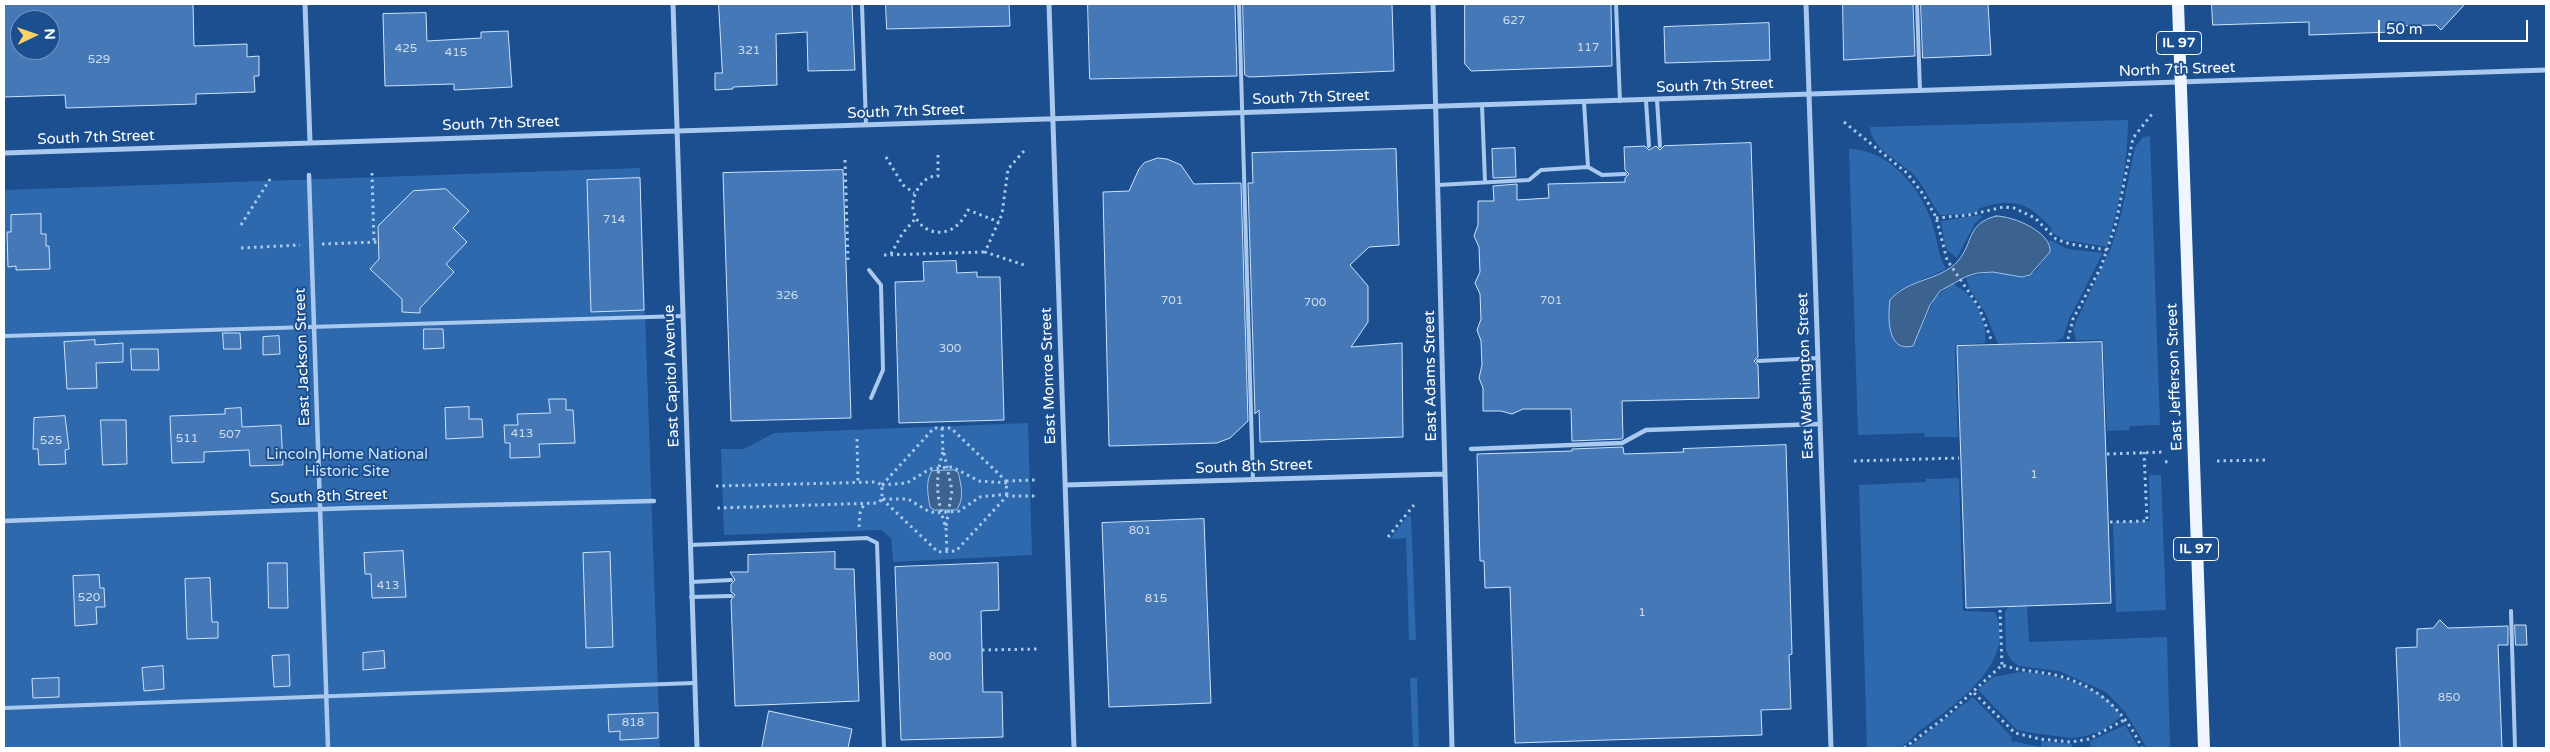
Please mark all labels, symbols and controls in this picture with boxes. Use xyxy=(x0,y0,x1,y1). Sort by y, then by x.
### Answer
north arrow xyxy=(10,10,60,60)
scale bar xyxy=(2380,10,2530,42)
house number: 627 xyxy=(1503,14,1525,28)
text: 50 m xyxy=(2386,20,2423,38)
text: N xyxy=(41,28,58,40)
road number: IL 97 xyxy=(2156,32,2202,54)
house number: 117 xyxy=(1577,41,1599,55)
house number: 425 xyxy=(395,42,417,56)
house number: 321 xyxy=(738,44,760,58)
house number: 415 xyxy=(445,46,467,60)
house number: 529 xyxy=(88,53,110,67)
street label: North 7th Street xyxy=(2118,59,2236,81)
street label: South 7th Street xyxy=(1656,75,1774,97)
street label: South 7th Street xyxy=(1252,87,1370,109)
street label: South 7th Street xyxy=(847,101,965,123)
street label: South 7th Street xyxy=(442,113,560,135)
street label: South 7th Street xyxy=(37,127,155,149)
house number: 714 xyxy=(603,213,625,227)
street label: East Jackson Street xyxy=(292,288,314,426)
house number: 326 xyxy=(776,289,798,303)
street label: East Washington Street xyxy=(1794,292,1818,460)
house number: 701 xyxy=(1161,294,1183,308)
house number: 701 xyxy=(1540,294,1562,308)
house number: 700 xyxy=(1304,296,1326,310)
street label: East Jefferson Street xyxy=(2163,303,2187,451)
street label: East Capitol Avenue xyxy=(661,304,683,448)
street label: East Monroe Street xyxy=(1038,307,1060,445)
street label: East Adams Street xyxy=(1421,310,1441,442)
house number: 300 xyxy=(939,342,961,356)
house number: 413 xyxy=(511,427,533,441)
house number: 507 xyxy=(219,428,241,442)
house number: 511 xyxy=(176,432,198,446)
house number: 525 xyxy=(40,434,62,448)
park label: Lincoln Home National Historic Site xyxy=(266,446,428,481)
street label: South 8th Street xyxy=(1195,456,1313,478)
house number: 1 xyxy=(2030,468,2038,482)
street label: South 8th Street xyxy=(270,486,388,508)
house number: 801 xyxy=(1129,524,1151,538)
road number: IL 97 xyxy=(2174,538,2218,560)
house number: 413 xyxy=(377,579,399,593)
house number: 520 xyxy=(78,591,100,605)
house number: 815 xyxy=(1145,592,1167,606)
house number: 1 xyxy=(1638,606,1646,620)
house number: 800 xyxy=(929,650,951,664)
house number: 850 xyxy=(2438,691,2460,705)
house number: 818 xyxy=(622,716,644,730)

